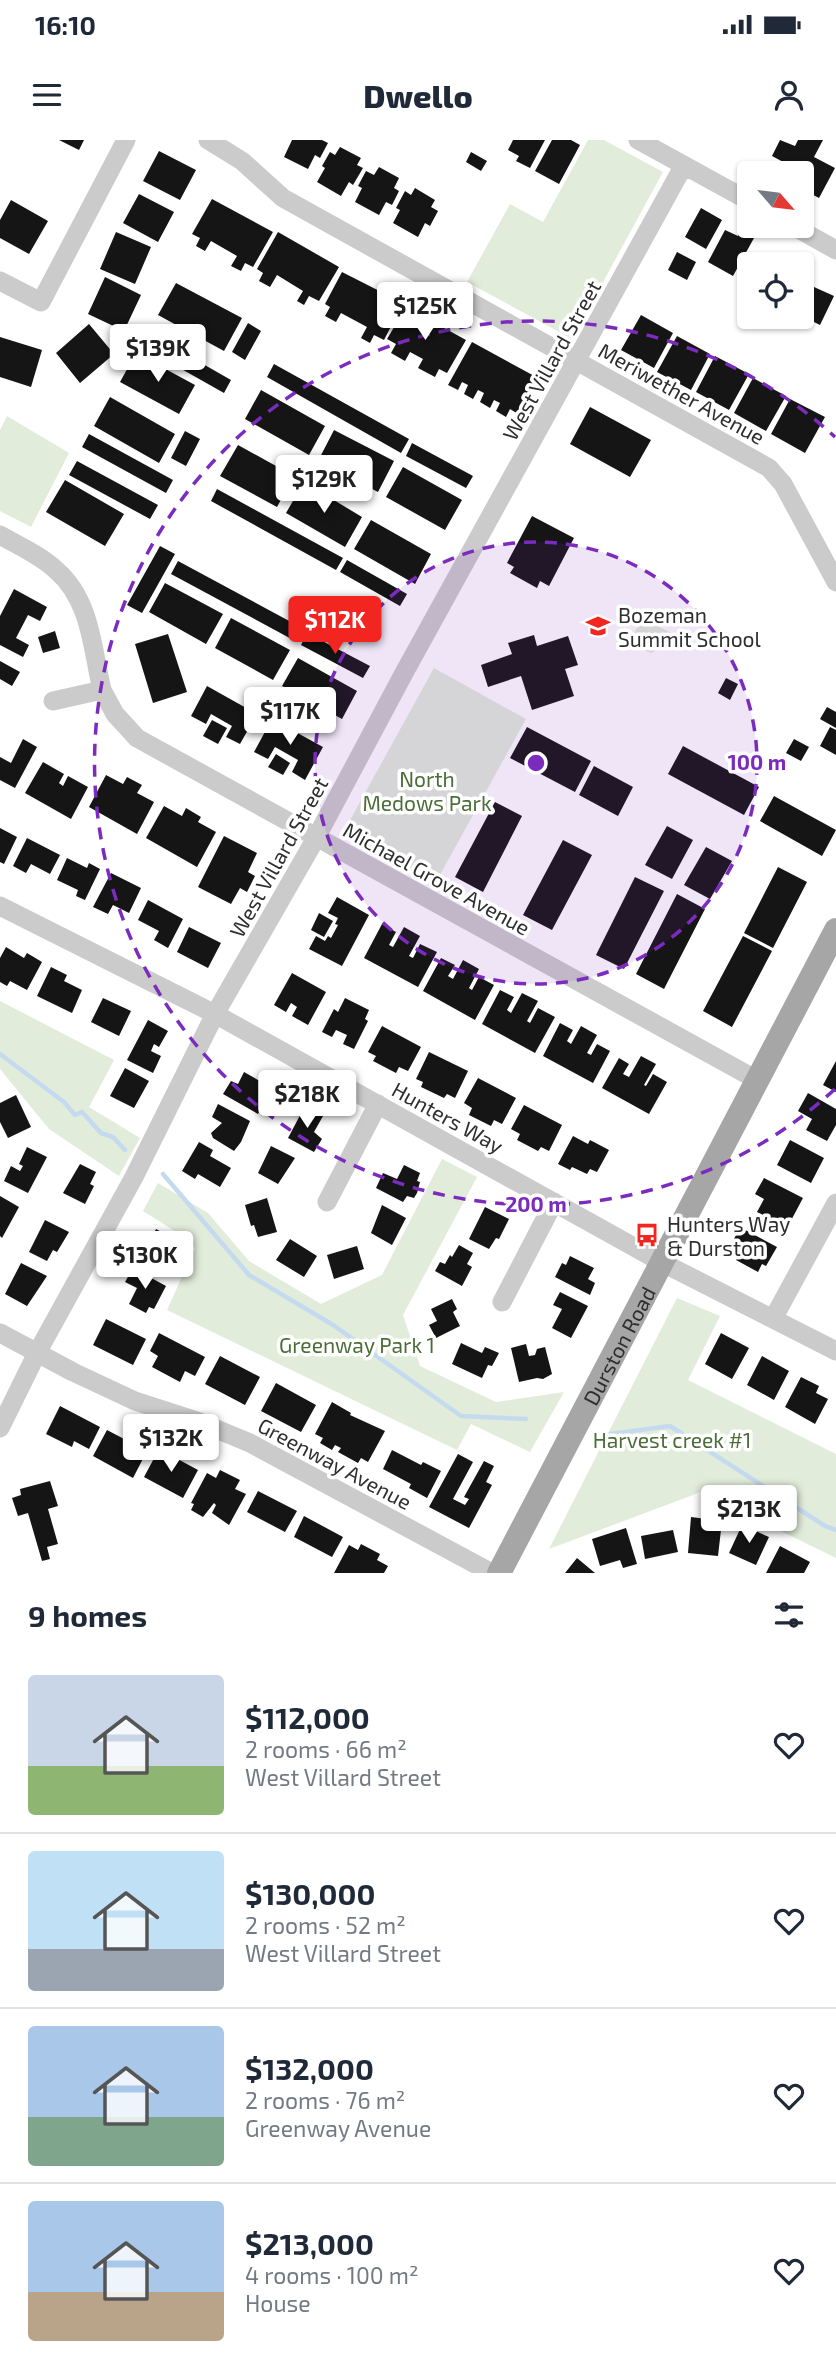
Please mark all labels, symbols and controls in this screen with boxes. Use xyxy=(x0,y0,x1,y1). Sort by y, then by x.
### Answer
text: 16:10 xyxy=(35,9,96,40)
icon: menu xyxy=(28,76,66,114)
text: Dwello xyxy=(363,76,473,114)
icon: person xyxy=(770,76,808,114)
north arrow xyxy=(737,161,814,238)
map controls xyxy=(737,161,814,329)
button: locate xyxy=(737,252,814,329)
street label: West Villard Street xyxy=(497,276,605,444)
pin: $125K xyxy=(376,282,474,342)
text: $125K xyxy=(393,291,457,319)
pin: $139K xyxy=(109,324,207,384)
text: $139K xyxy=(126,333,190,361)
street label: Meriwether Avenue xyxy=(595,337,769,449)
pin: $129K xyxy=(275,456,373,515)
text: $129K xyxy=(292,464,356,492)
pin: $112K xyxy=(286,596,384,656)
place label: Bozeman Summit School xyxy=(618,602,762,651)
text: $112K xyxy=(304,605,366,633)
school or university icon: Bozeman Summit School xyxy=(584,612,612,640)
pin: $117K xyxy=(241,688,339,747)
text: $117K xyxy=(260,696,320,724)
text: 100 m xyxy=(728,749,786,774)
centre of rings xyxy=(524,751,548,775)
park label: North Medows Park xyxy=(362,766,492,815)
street label: West Villard Street xyxy=(224,773,332,941)
street label: Michael Grove Avenue xyxy=(339,816,535,940)
pin: $218K xyxy=(258,1070,356,1130)
street label: Hunters Way xyxy=(388,1076,508,1158)
text: $218K xyxy=(274,1079,340,1107)
text: 200 m xyxy=(505,1191,567,1216)
place label: Hunters Way & Durston xyxy=(667,1211,790,1260)
bus stop icon: Hunters Way & Durston xyxy=(633,1221,661,1249)
pin: $130K xyxy=(96,1232,194,1291)
text: $130K xyxy=(112,1240,178,1268)
street label: Durston Road xyxy=(577,1282,660,1409)
park label: Greenway Park 1 xyxy=(279,1332,435,1357)
street label: Greenway Avenue xyxy=(254,1412,416,1514)
pin: $132K xyxy=(122,1414,220,1474)
text: $132K xyxy=(139,1423,203,1451)
park label: Harvest creek #1 xyxy=(593,1427,751,1452)
pin: $213K xyxy=(700,1486,798,1545)
text: $213K xyxy=(717,1494,781,1522)
icon: filters xyxy=(770,1596,808,1634)
text: 9 homes xyxy=(28,1597,147,1633)
text: $112,000 xyxy=(245,1699,370,1735)
icon: home xyxy=(84,1703,168,1787)
icon: heart xyxy=(770,1726,808,1764)
text: 2 rooms · 66 m² xyxy=(245,1735,407,1763)
text: West Villard Street xyxy=(245,1763,441,1791)
text: $130,000 xyxy=(245,1875,375,1911)
icon: home xyxy=(84,1879,168,1963)
icon: heart xyxy=(770,1902,808,1940)
text: 2 rooms · 52 m² xyxy=(245,1911,406,1939)
text: West Villard Street xyxy=(245,1939,441,1967)
text: $132,000 xyxy=(245,2050,374,2086)
icon: home xyxy=(84,2054,168,2138)
icon: heart xyxy=(770,2077,808,2115)
text: 2 rooms · 76 m² xyxy=(245,2086,405,2114)
text: Greenway Avenue xyxy=(245,2114,431,2142)
text: $213,000 xyxy=(245,2225,374,2261)
icon: home xyxy=(84,2229,168,2313)
icon: heart xyxy=(770,2252,808,2290)
text: 4 rooms · 100 m² xyxy=(245,2261,419,2289)
text: House xyxy=(245,2289,311,2317)

